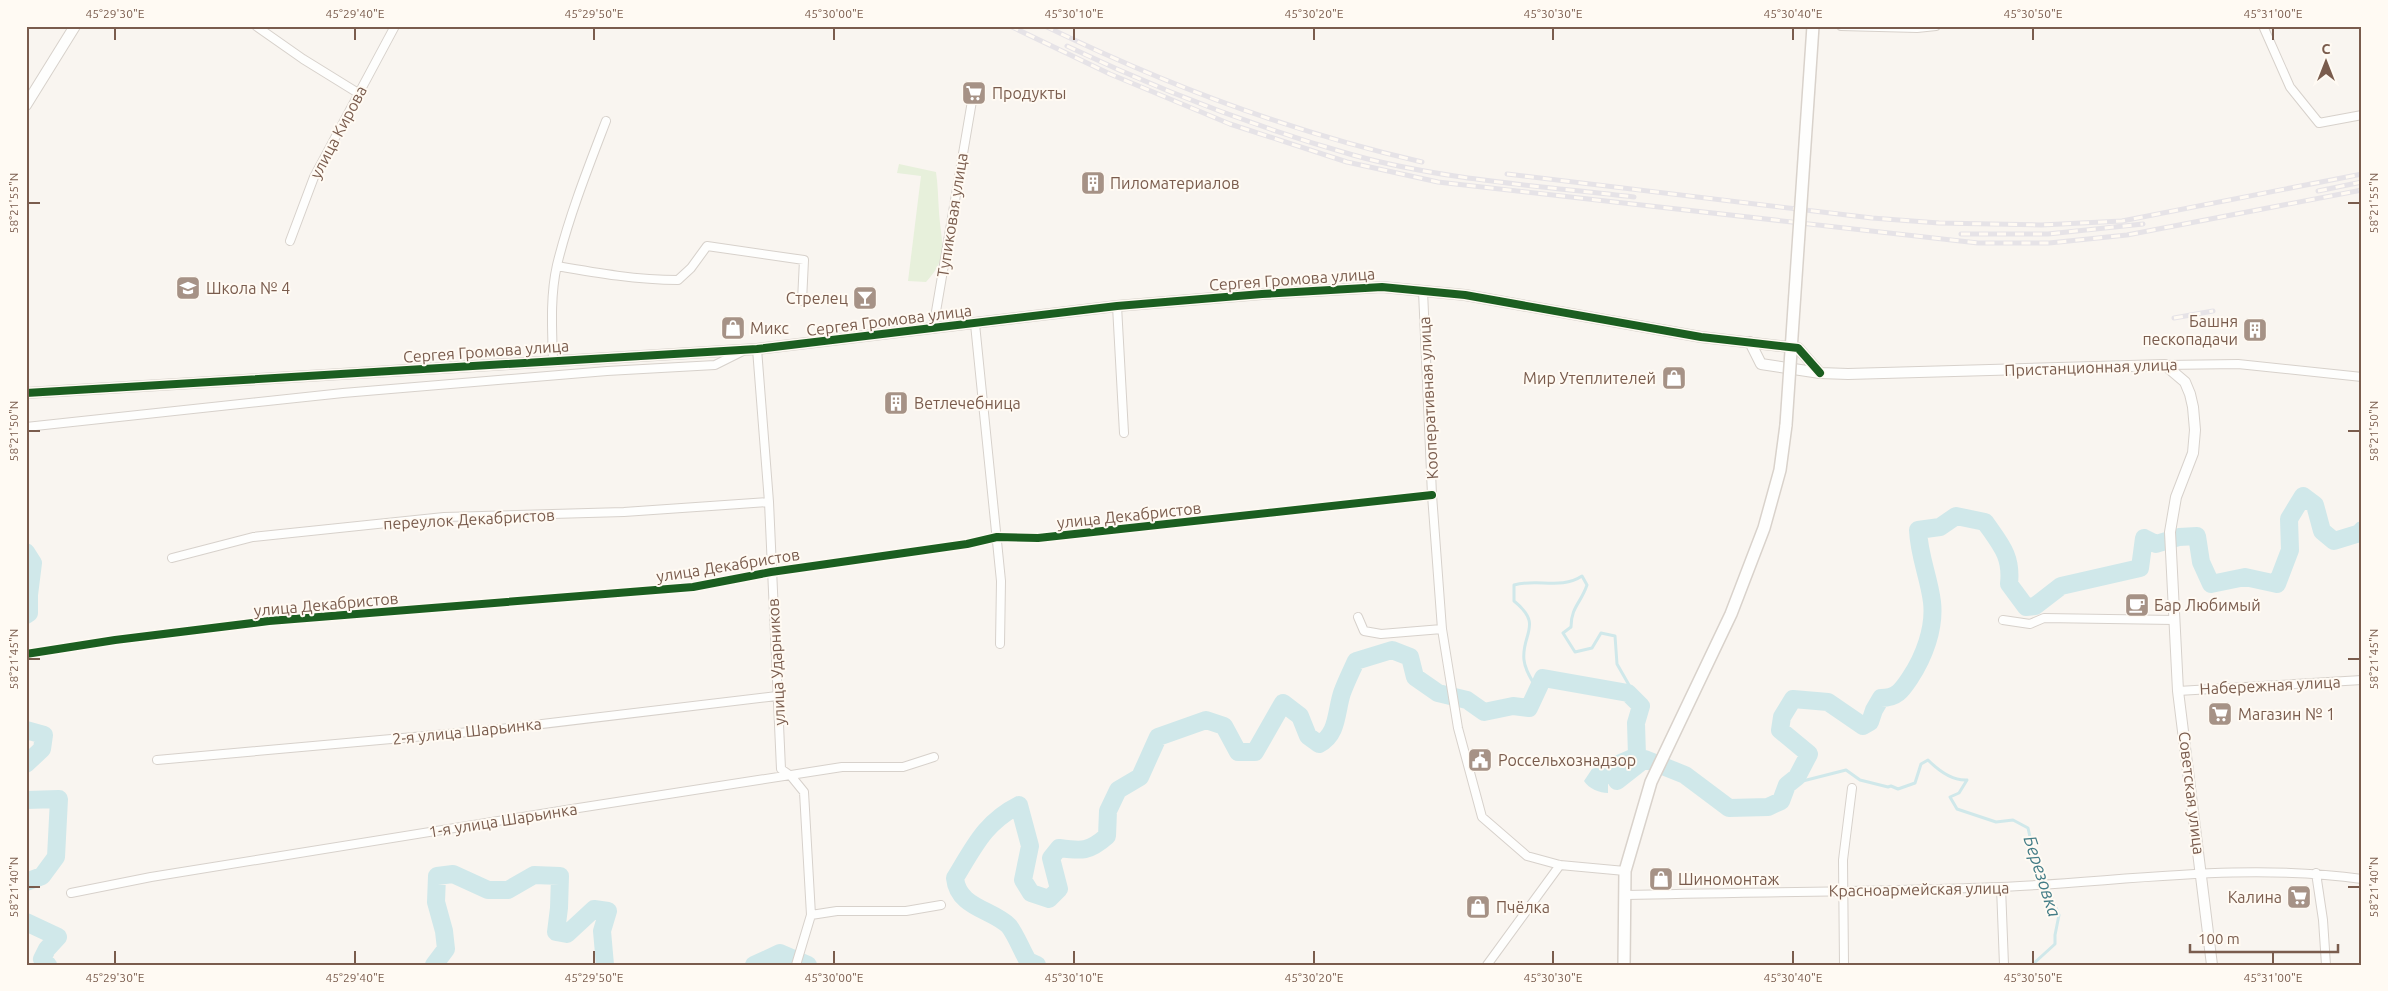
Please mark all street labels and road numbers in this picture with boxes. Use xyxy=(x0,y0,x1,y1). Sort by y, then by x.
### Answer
street label: улица Кирова xyxy=(306,83,370,181)
street label: Тупиковая улица xyxy=(933,152,971,278)
street label: Сергея Громова улица xyxy=(1208,264,1376,294)
street label: Сергея Громова улица xyxy=(805,301,973,339)
street label: Кооперативная улица xyxy=(1415,316,1441,480)
street label: Сергея Громова улица xyxy=(402,336,570,366)
street label: Пристанционная улица xyxy=(2004,355,2178,379)
street label: улица Декабристов xyxy=(1056,498,1202,532)
street label: переулок Декабристов xyxy=(383,506,555,532)
street label: улица Декабристов xyxy=(655,545,801,585)
street label: улица Декабристов xyxy=(253,589,399,619)
street label: улица Ударников xyxy=(764,598,788,726)
street label: Набережная улица xyxy=(2199,672,2341,698)
street label: 2-я улица Шарьинка xyxy=(391,714,543,748)
street label: Советская улица xyxy=(2176,730,2208,856)
street label: 1-я улица Шарьинка xyxy=(427,799,579,841)
street label: Красноармейская улица xyxy=(1828,878,2010,900)

